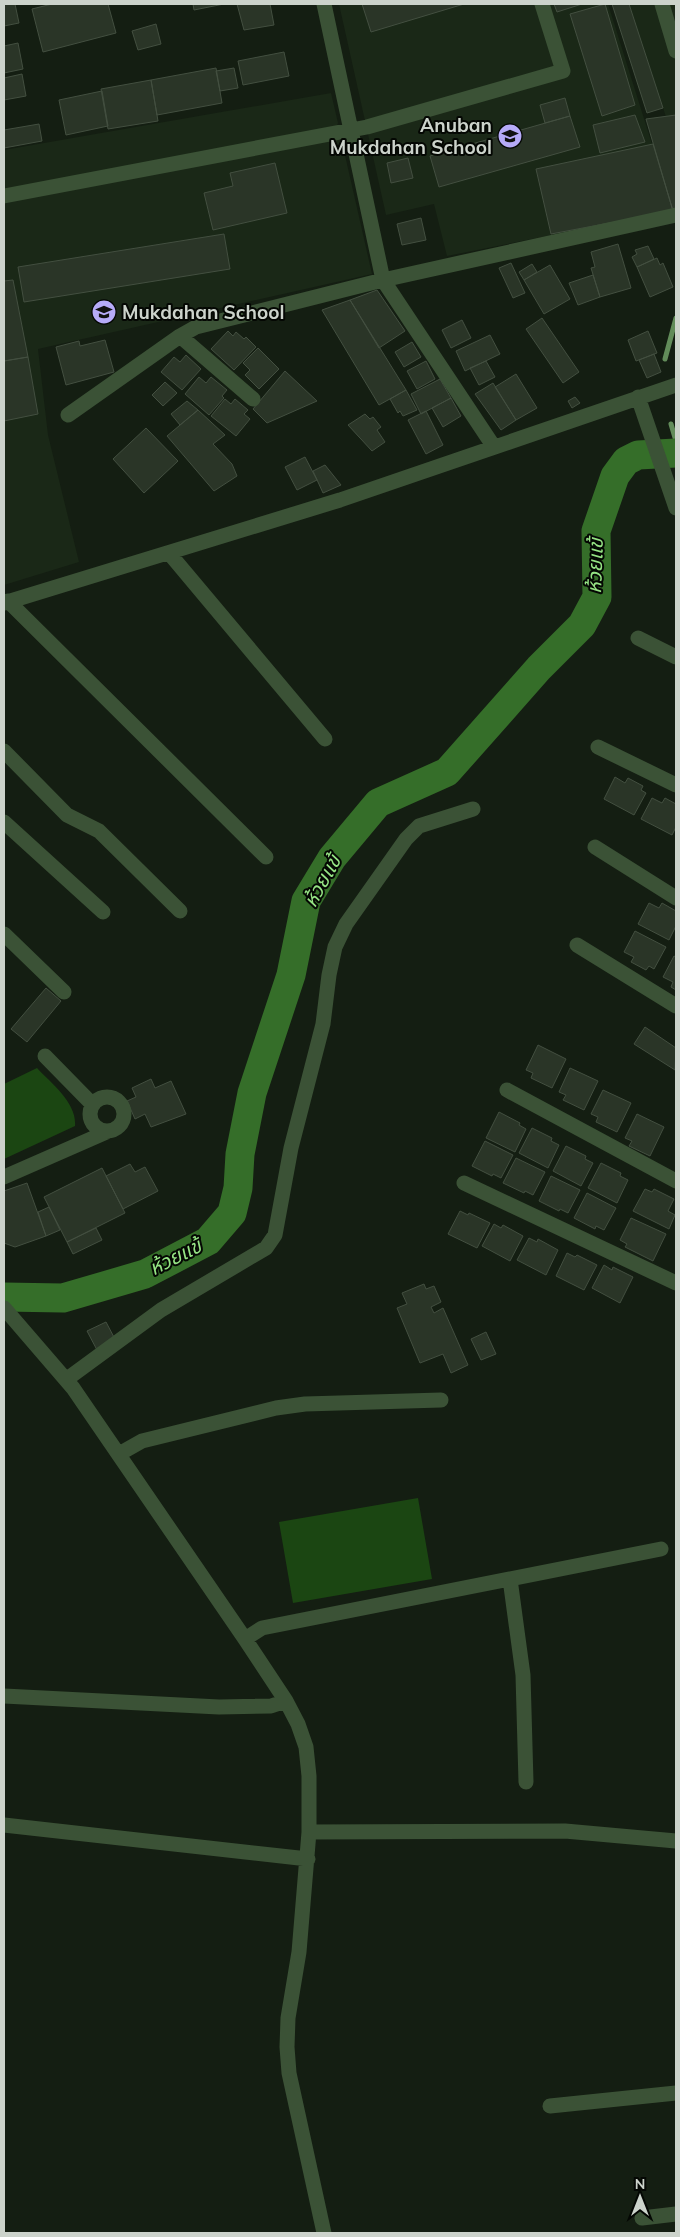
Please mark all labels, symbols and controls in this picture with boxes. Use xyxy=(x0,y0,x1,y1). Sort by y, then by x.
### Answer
place label: Anuban Mukdahan School xyxy=(330,113,492,159)
school or university icon: Anuban Mukdahan School xyxy=(497,123,523,149)
school or university icon: Mukdahan School xyxy=(91,299,117,325)
place label: Mukdahan School xyxy=(122,300,284,324)
water label: ห้วยแข้ xyxy=(581,535,608,594)
water label: ห้วยแข้ xyxy=(297,848,347,911)
water label: ห้วยแข้ xyxy=(144,1231,208,1280)
north arrow xyxy=(615,2172,665,2222)
text: N xyxy=(635,2175,645,2193)

